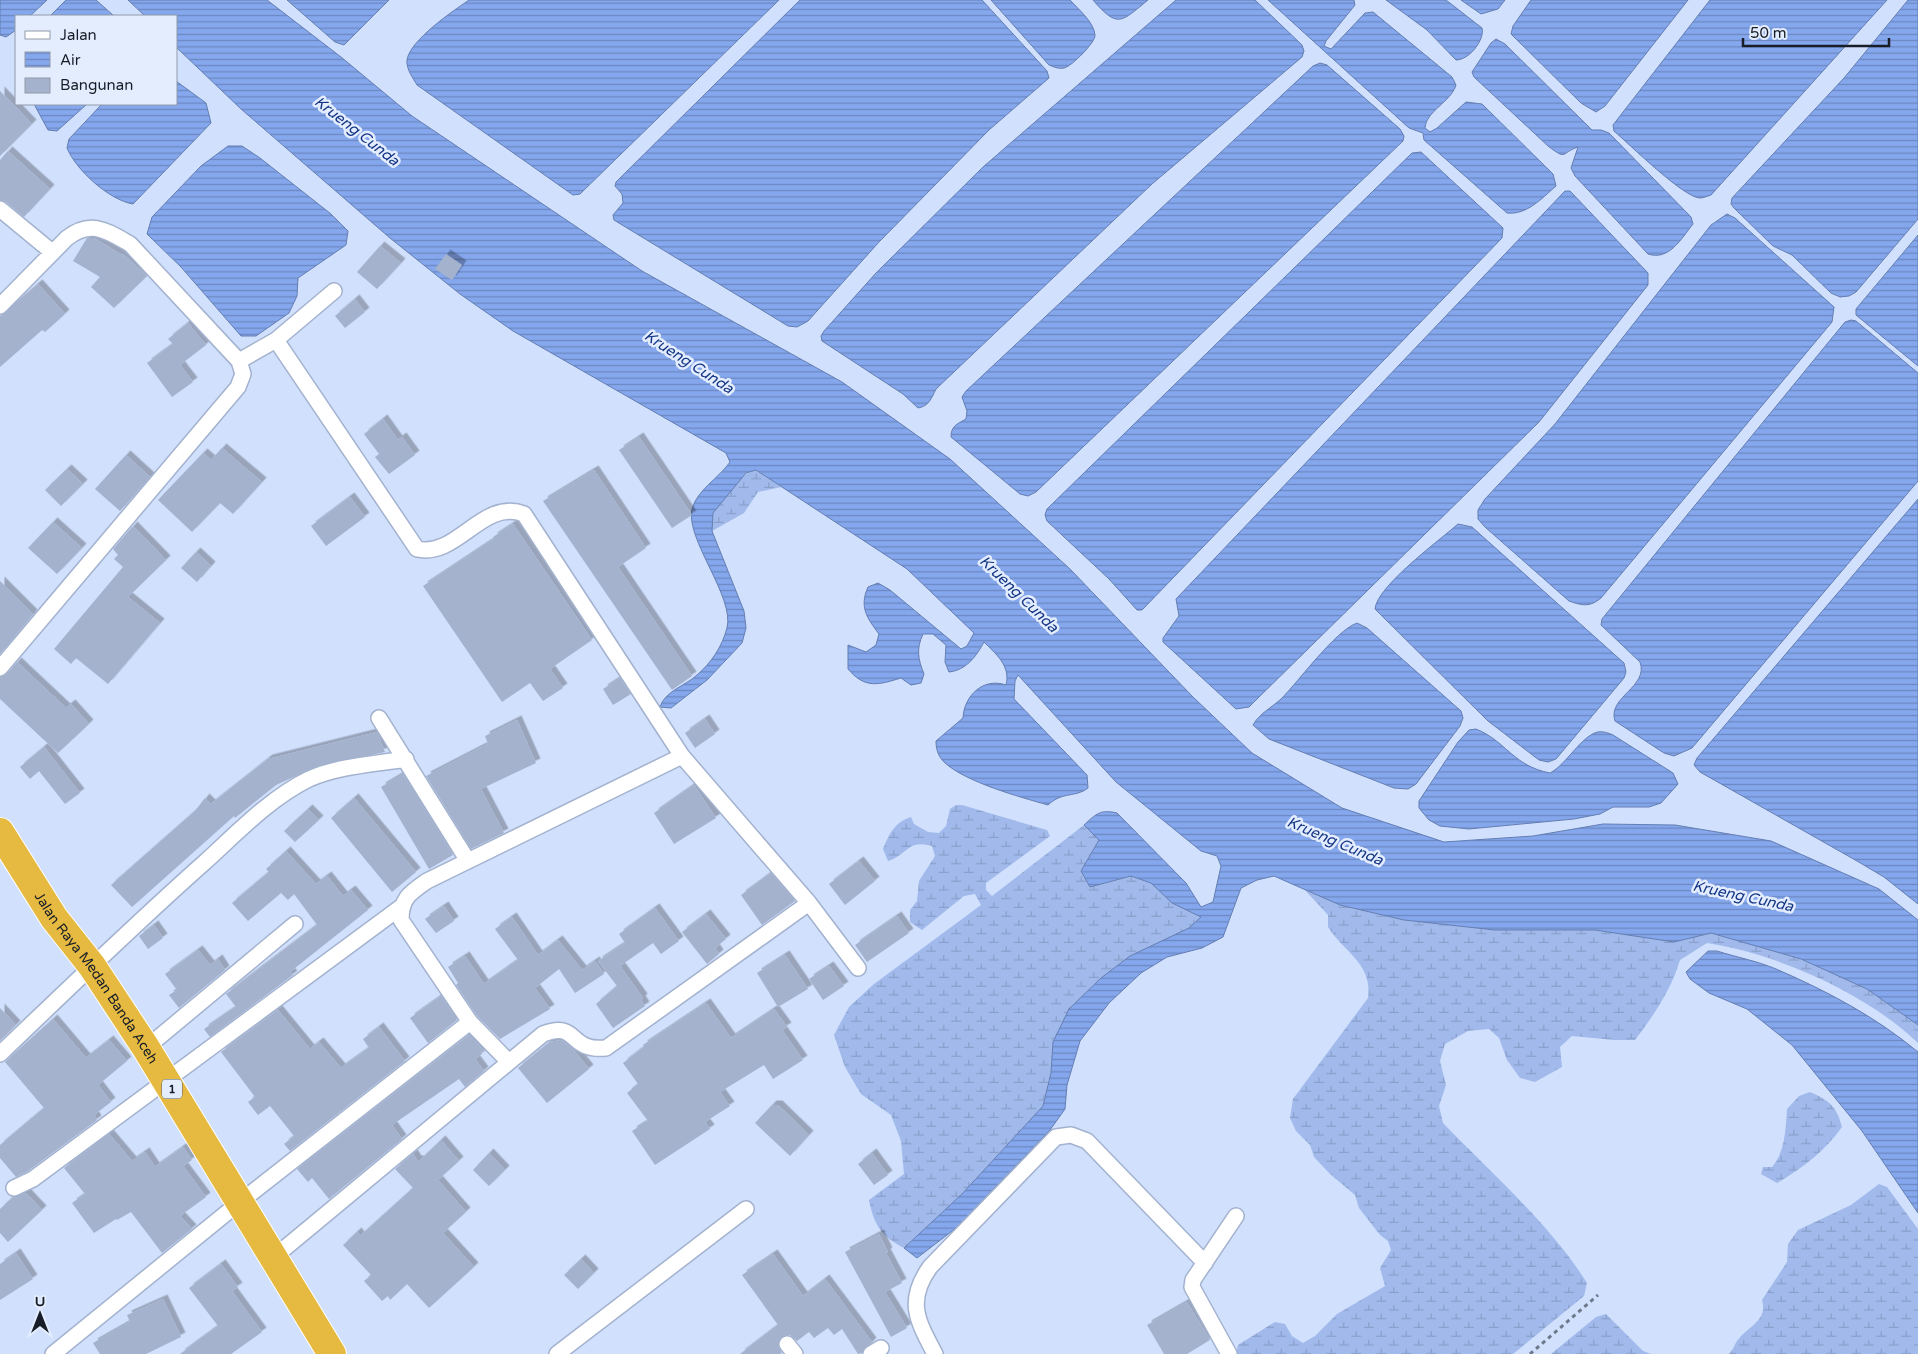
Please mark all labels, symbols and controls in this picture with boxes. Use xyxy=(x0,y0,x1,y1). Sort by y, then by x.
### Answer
legend xyxy=(15,15,178,105)
scale bar xyxy=(1743,15,1889,47)
text: 50 m xyxy=(1750,24,1787,42)
text: Jalan xyxy=(60,26,97,44)
text: Air xyxy=(60,51,81,69)
text: Bangunan xyxy=(60,76,133,94)
water label: Krueng Cunda xyxy=(311,92,403,170)
water label: Krueng Cunda xyxy=(641,327,737,398)
water label: Krueng Cunda xyxy=(976,552,1062,636)
water label: Krueng Cunda xyxy=(1284,813,1386,869)
water label: Krueng Cunda xyxy=(1691,877,1795,916)
street label: Jalan Raya Medan Banda Aceh xyxy=(31,889,162,1067)
road number: 1 xyxy=(162,1080,182,1098)
north arrow xyxy=(15,1289,65,1339)
text: U xyxy=(35,1293,45,1310)

